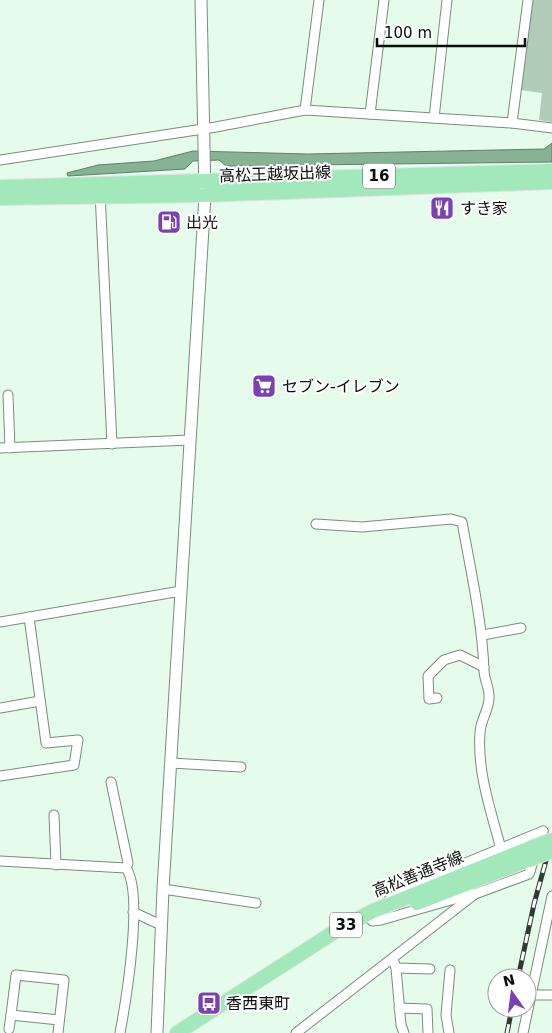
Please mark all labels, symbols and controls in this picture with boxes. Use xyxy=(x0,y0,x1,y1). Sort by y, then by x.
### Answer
scale bar xyxy=(377,15,524,47)
text: 100 m xyxy=(384,24,432,42)
street label: 高松王越坂出線 xyxy=(219,163,331,185)
road number: 16 xyxy=(363,164,395,188)
restaurant icon: すき家 xyxy=(429,195,455,221)
place label: すき家 xyxy=(460,199,508,218)
fuel station icon: 出光 xyxy=(156,209,182,235)
place label: 出光 xyxy=(186,213,218,232)
supermarket icon: セブン-イレブン xyxy=(251,373,277,399)
place label: セブン-イレブン xyxy=(282,377,400,396)
street label: 高松善通寺線 xyxy=(370,847,466,901)
road number: 33 xyxy=(330,912,362,938)
north arrow xyxy=(487,968,537,1018)
text: N xyxy=(501,971,516,990)
bus stop icon: 香西東町 xyxy=(196,990,222,1016)
place label: 香西東町 xyxy=(226,994,290,1013)

